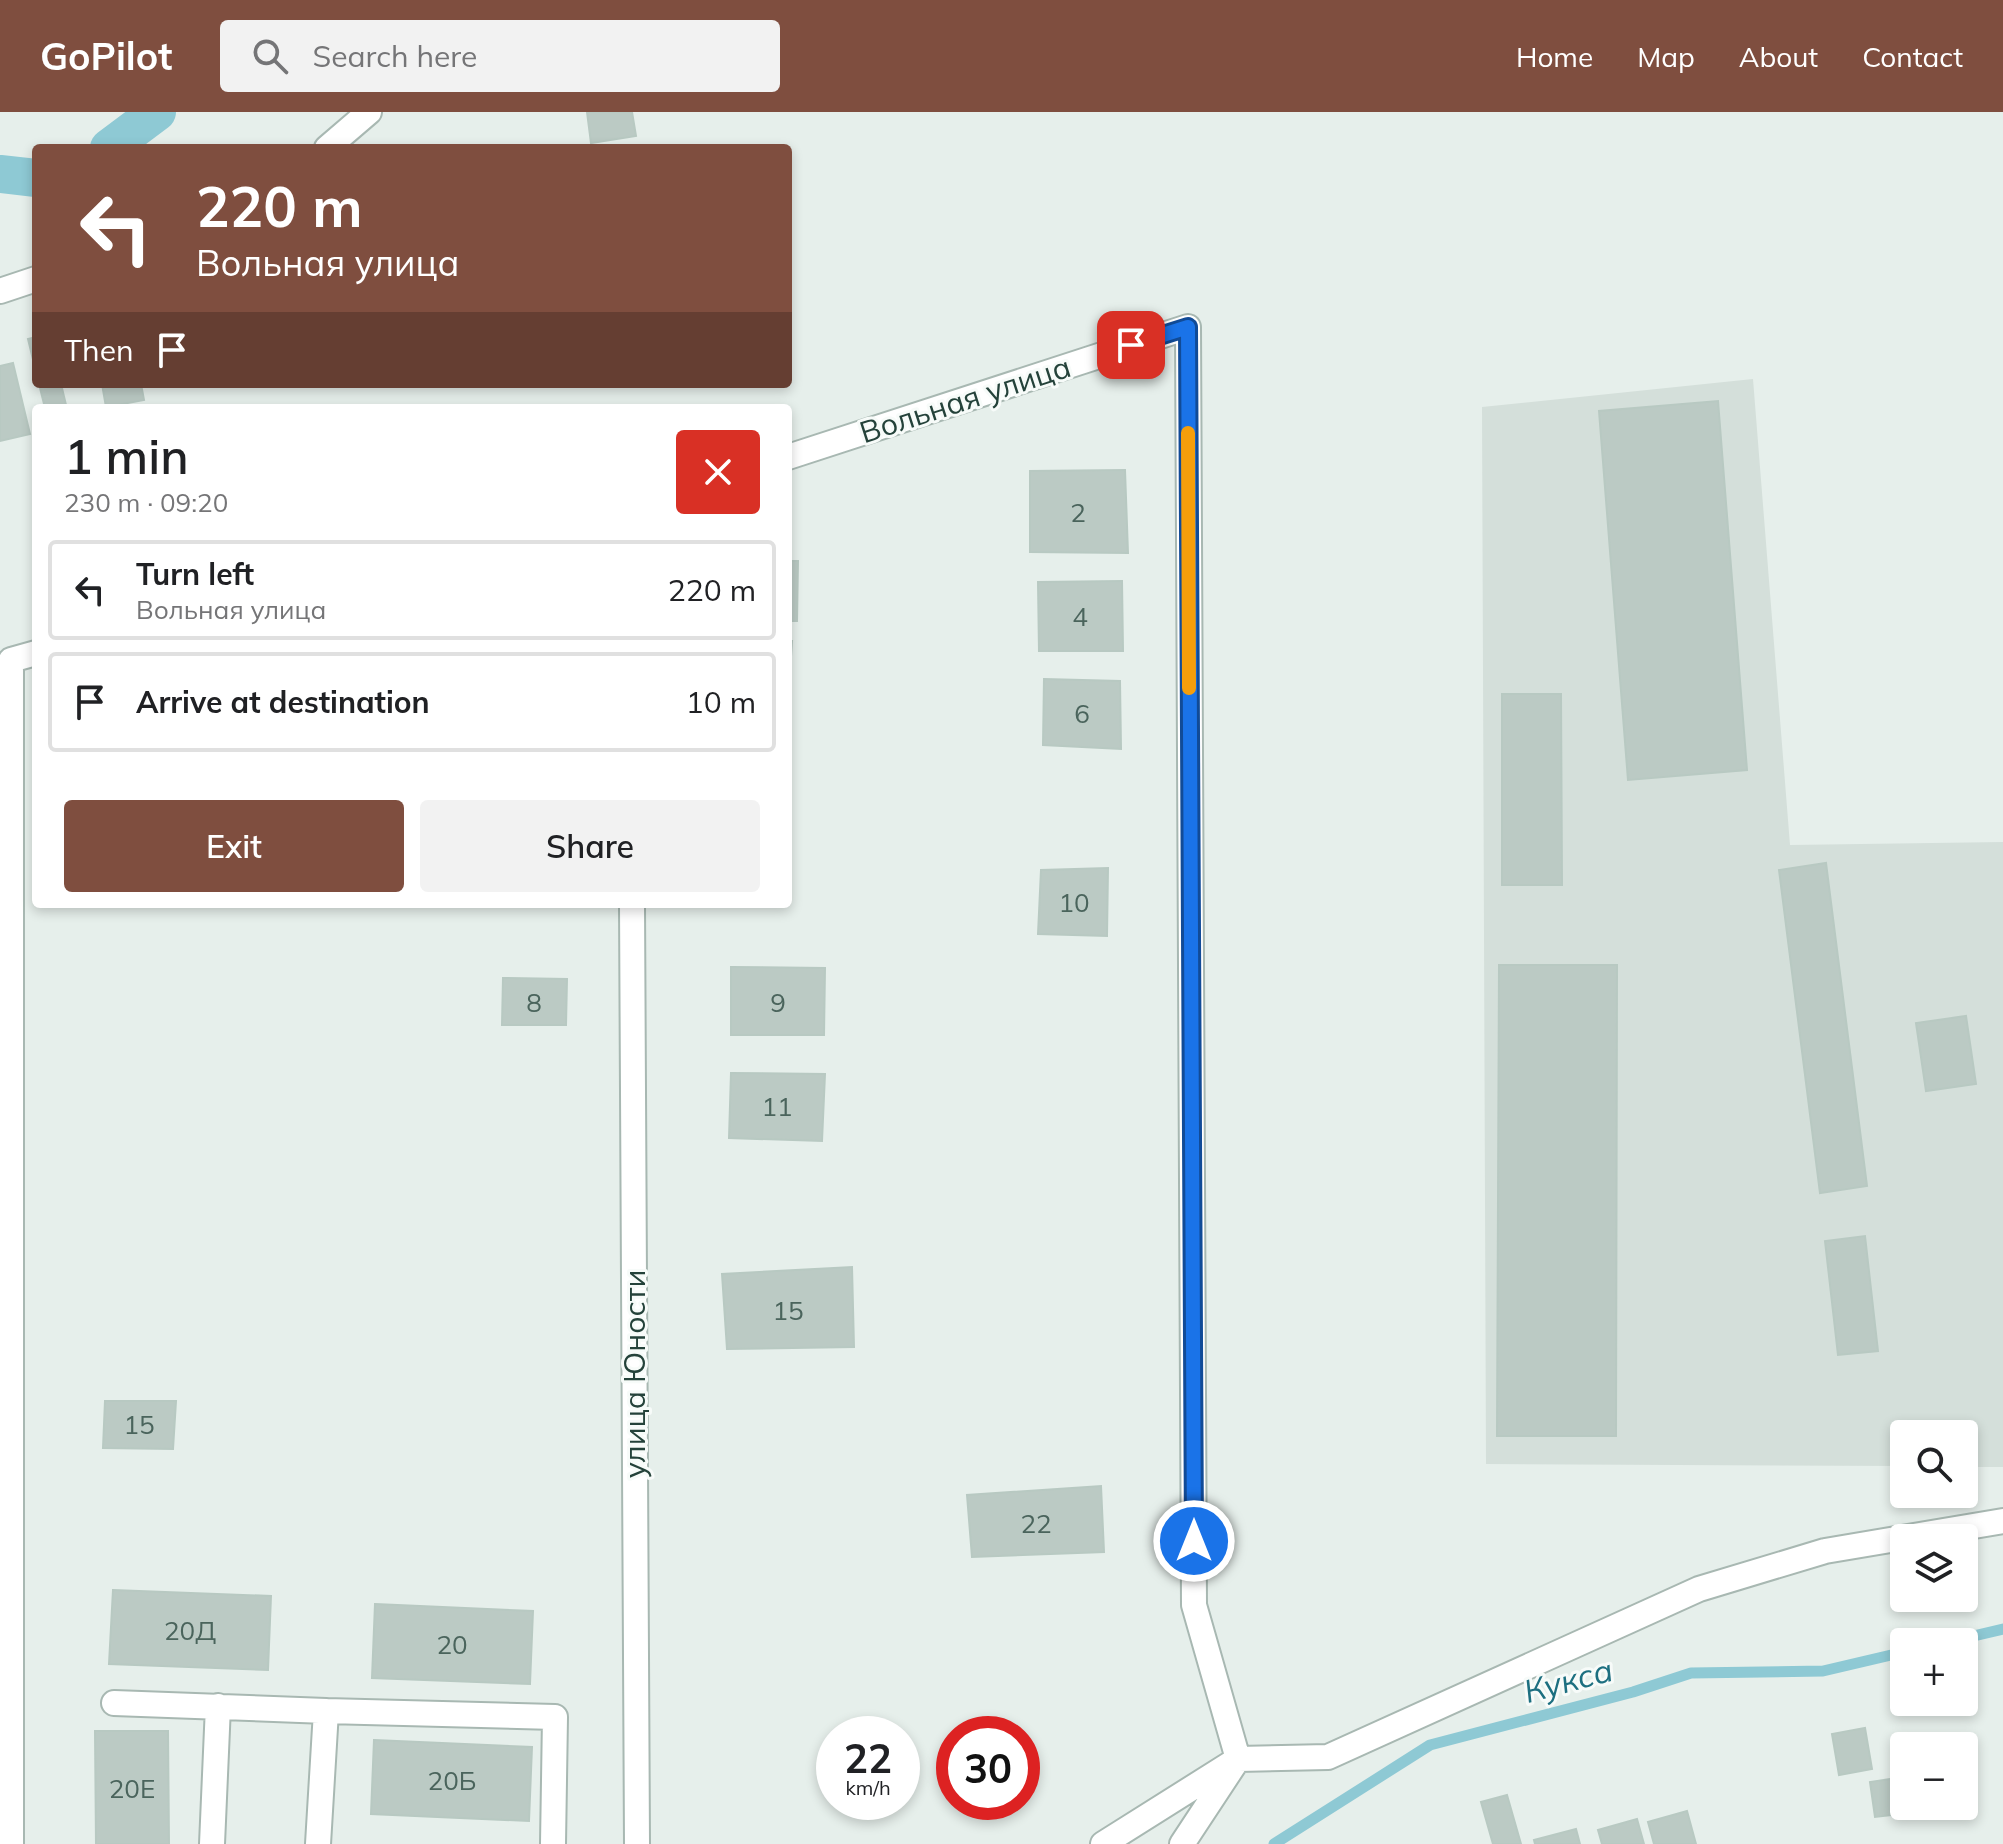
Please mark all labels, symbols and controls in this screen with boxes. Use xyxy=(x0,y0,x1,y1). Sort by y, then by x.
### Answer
search box xyxy=(220,20,780,92)
text: GoPilot xyxy=(40,32,172,80)
icon: search xyxy=(248,34,292,78)
text: Search here xyxy=(312,37,477,75)
text: Home xyxy=(1516,39,1593,74)
text: Map xyxy=(1637,39,1695,74)
text: About xyxy=(1739,39,1818,74)
text: Contact xyxy=(1862,39,1963,74)
text: 220 m xyxy=(196,171,363,241)
icon: left xyxy=(64,176,168,280)
text: Вольная улица xyxy=(196,240,459,285)
pin xyxy=(1097,311,1165,379)
icon: arrive xyxy=(1109,323,1153,367)
icon: arrive xyxy=(150,328,194,372)
text: Then xyxy=(64,331,134,369)
street label: Вольная улица xyxy=(855,347,1075,451)
text: 1 min xyxy=(64,426,189,486)
button: close xyxy=(676,430,760,514)
text: 230 m · 09:20 xyxy=(64,486,228,519)
house number: 2 xyxy=(1070,496,1086,529)
text: Turn left xyxy=(136,555,254,593)
icon: left xyxy=(68,568,112,612)
text: 220 m xyxy=(668,571,756,609)
text: Вольная улица xyxy=(136,593,326,626)
house number: 4 xyxy=(1072,600,1088,633)
icon: arrive xyxy=(68,680,112,724)
text: Arrive at destination xyxy=(136,683,430,721)
text: 10 m xyxy=(686,683,756,721)
house number: 6 xyxy=(1074,697,1090,730)
button: Exit xyxy=(64,800,404,892)
button: Share xyxy=(420,800,760,892)
house number: 10 xyxy=(1058,886,1090,919)
house number: 8 xyxy=(526,986,542,1019)
house number: 9 xyxy=(770,986,786,1019)
house number: 11 xyxy=(761,1090,793,1123)
street label: улица Юности xyxy=(615,1270,653,1478)
house number: 15 xyxy=(772,1294,804,1327)
house number: 15 xyxy=(123,1408,155,1441)
map controls xyxy=(1890,1420,1978,1820)
button: search xyxy=(1890,1420,1978,1508)
position arrow xyxy=(1152,1499,1236,1583)
house number: 22 xyxy=(1020,1507,1052,1540)
button: layers xyxy=(1890,1524,1978,1612)
house number: 20Д xyxy=(164,1614,216,1647)
house number: 20 xyxy=(436,1628,468,1661)
button: + xyxy=(1890,1628,1978,1716)
water label: Кукса xyxy=(1519,1649,1617,1711)
speed limit sign: 30 xyxy=(936,1716,1040,1820)
button: − xyxy=(1890,1732,1978,1820)
text: 22 xyxy=(844,1733,892,1783)
house number: 20Б xyxy=(428,1764,476,1797)
house number: 20Е xyxy=(109,1772,155,1805)
text: km/h xyxy=(845,1775,891,1800)

